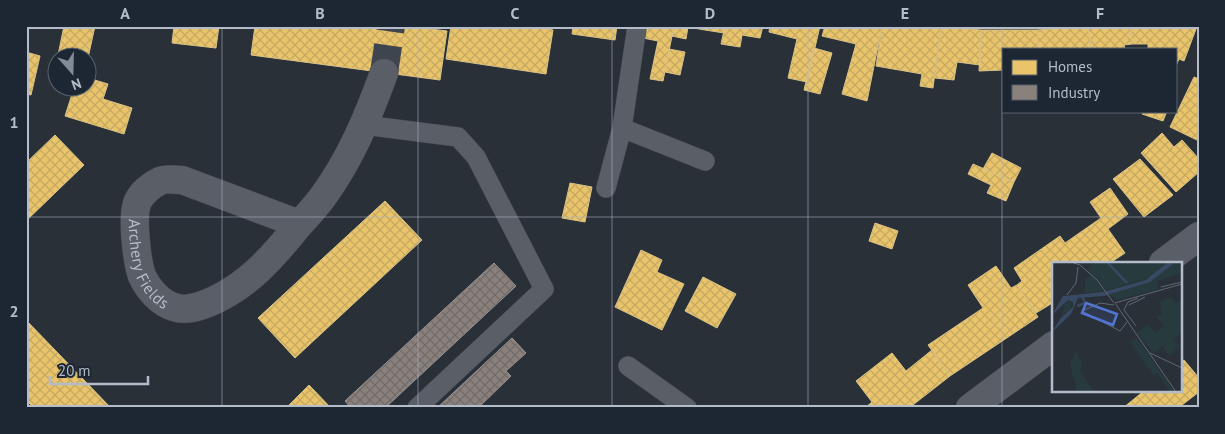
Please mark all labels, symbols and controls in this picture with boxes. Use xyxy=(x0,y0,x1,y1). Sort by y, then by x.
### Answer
text: A xyxy=(120,3,130,23)
text: B xyxy=(315,3,325,23)
text: C xyxy=(511,3,520,23)
text: D xyxy=(705,3,715,23)
text: E xyxy=(901,3,909,23)
text: F xyxy=(1096,3,1104,23)
north arrow xyxy=(48,48,98,98)
legend xyxy=(1002,48,1178,112)
text: Homes xyxy=(1048,57,1092,76)
text: N xyxy=(69,74,84,94)
text: Industry xyxy=(1048,83,1100,102)
text: 1 xyxy=(9,112,19,132)
street label: Archery Fields xyxy=(125,219,173,313)
inset map xyxy=(1052,262,1182,392)
text: 2 xyxy=(9,301,19,321)
scale bar xyxy=(50,354,148,386)
text: 20 m xyxy=(58,361,91,380)

